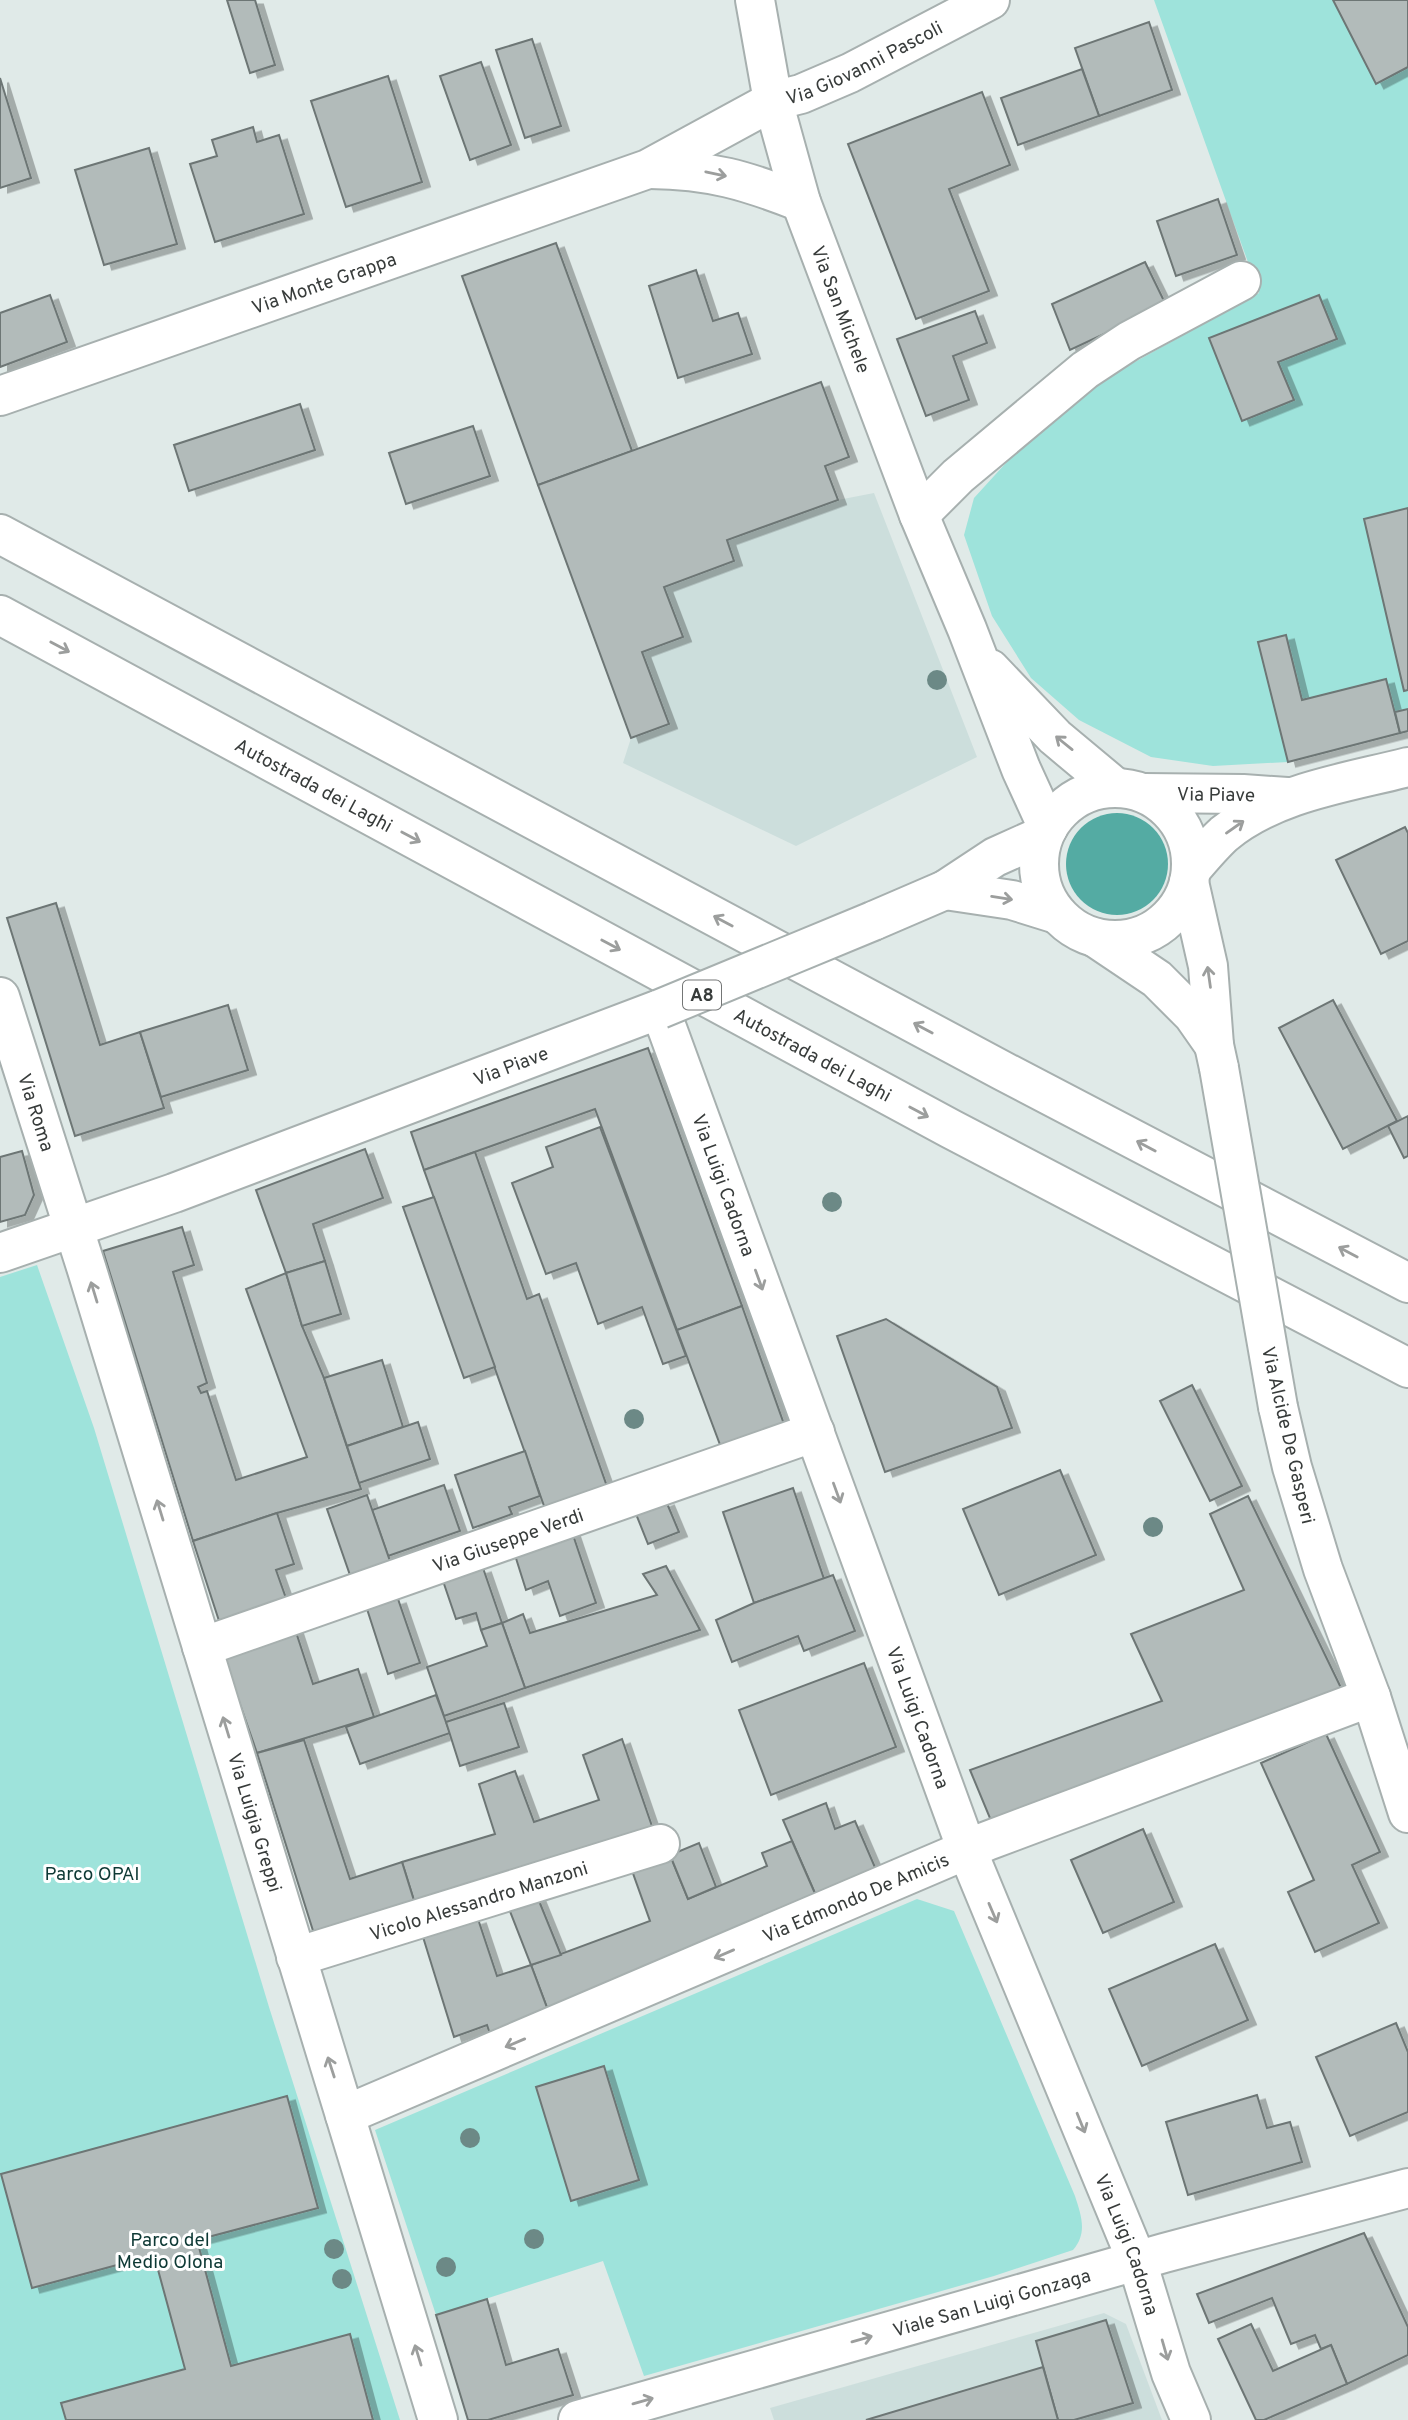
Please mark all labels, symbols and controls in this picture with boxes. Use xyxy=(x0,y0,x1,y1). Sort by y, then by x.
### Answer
street label: Via Giovanni Pascoli xyxy=(784,17,947,111)
one-way arrow xyxy=(704,168,727,182)
street label: Via San Michele xyxy=(805,243,875,377)
street label: Via Monte Grappa xyxy=(249,248,400,321)
one-way arrow xyxy=(49,641,70,654)
street label: Autostrada dei Laghi xyxy=(230,734,396,839)
one-way arrow xyxy=(1055,736,1073,751)
street label: Via Piave xyxy=(1177,783,1256,809)
one-way arrow xyxy=(1225,820,1244,834)
one-way arrow xyxy=(400,831,421,844)
one-way arrow xyxy=(990,892,1012,905)
one-way arrow xyxy=(713,914,734,927)
one-way arrow xyxy=(600,939,621,953)
one-way arrow xyxy=(1203,966,1216,988)
road number: A8 xyxy=(683,980,721,1010)
street label: Autostrada dei Laghi xyxy=(729,1004,895,1108)
one-way arrow xyxy=(913,1021,934,1035)
street label: Via Piave xyxy=(470,1042,552,1093)
street label: Via Roma xyxy=(11,1071,59,1155)
one-way arrow xyxy=(908,1106,929,1119)
street label: Via Luigi Cadorna xyxy=(685,1111,759,1260)
one-way arrow xyxy=(1136,1139,1157,1152)
one-way arrow xyxy=(1338,1244,1358,1258)
one-way arrow xyxy=(754,1268,766,1290)
one-way arrow xyxy=(86,1281,99,1303)
street label: Via Alcide De Gasperi xyxy=(1255,1344,1319,1527)
one-way arrow xyxy=(832,1482,844,1504)
one-way arrow xyxy=(152,1499,165,1521)
street label: Via Giuseppe Verdi xyxy=(430,1504,587,1579)
street label: Via Luigi Cadorna xyxy=(880,1644,954,1793)
one-way arrow xyxy=(219,1717,231,1739)
street label: Via Luigia Greppi xyxy=(221,1750,286,1896)
street label: Via Edmondo De Amicis xyxy=(759,1849,953,1949)
street label: Vicolo Alessandro Manzoni xyxy=(367,1857,591,1947)
park label: Parco OPAI xyxy=(44,1863,140,1887)
one-way arrow xyxy=(988,1902,1001,1924)
one-way arrow xyxy=(714,1948,735,1961)
one-way arrow xyxy=(504,2038,526,2051)
one-way arrow xyxy=(323,2056,336,2078)
one-way arrow xyxy=(1075,2112,1088,2134)
street label: Via Luigi Cadorna xyxy=(1088,2171,1163,2319)
park label: Parco del Medio Olona xyxy=(117,2229,223,2275)
street label: Viale San Luigi Gonzaga xyxy=(890,2264,1094,2344)
one-way arrow xyxy=(851,2332,873,2345)
one-way arrow xyxy=(1159,2339,1172,2361)
one-way arrow xyxy=(411,2344,424,2366)
one-way arrow xyxy=(632,2394,654,2407)

